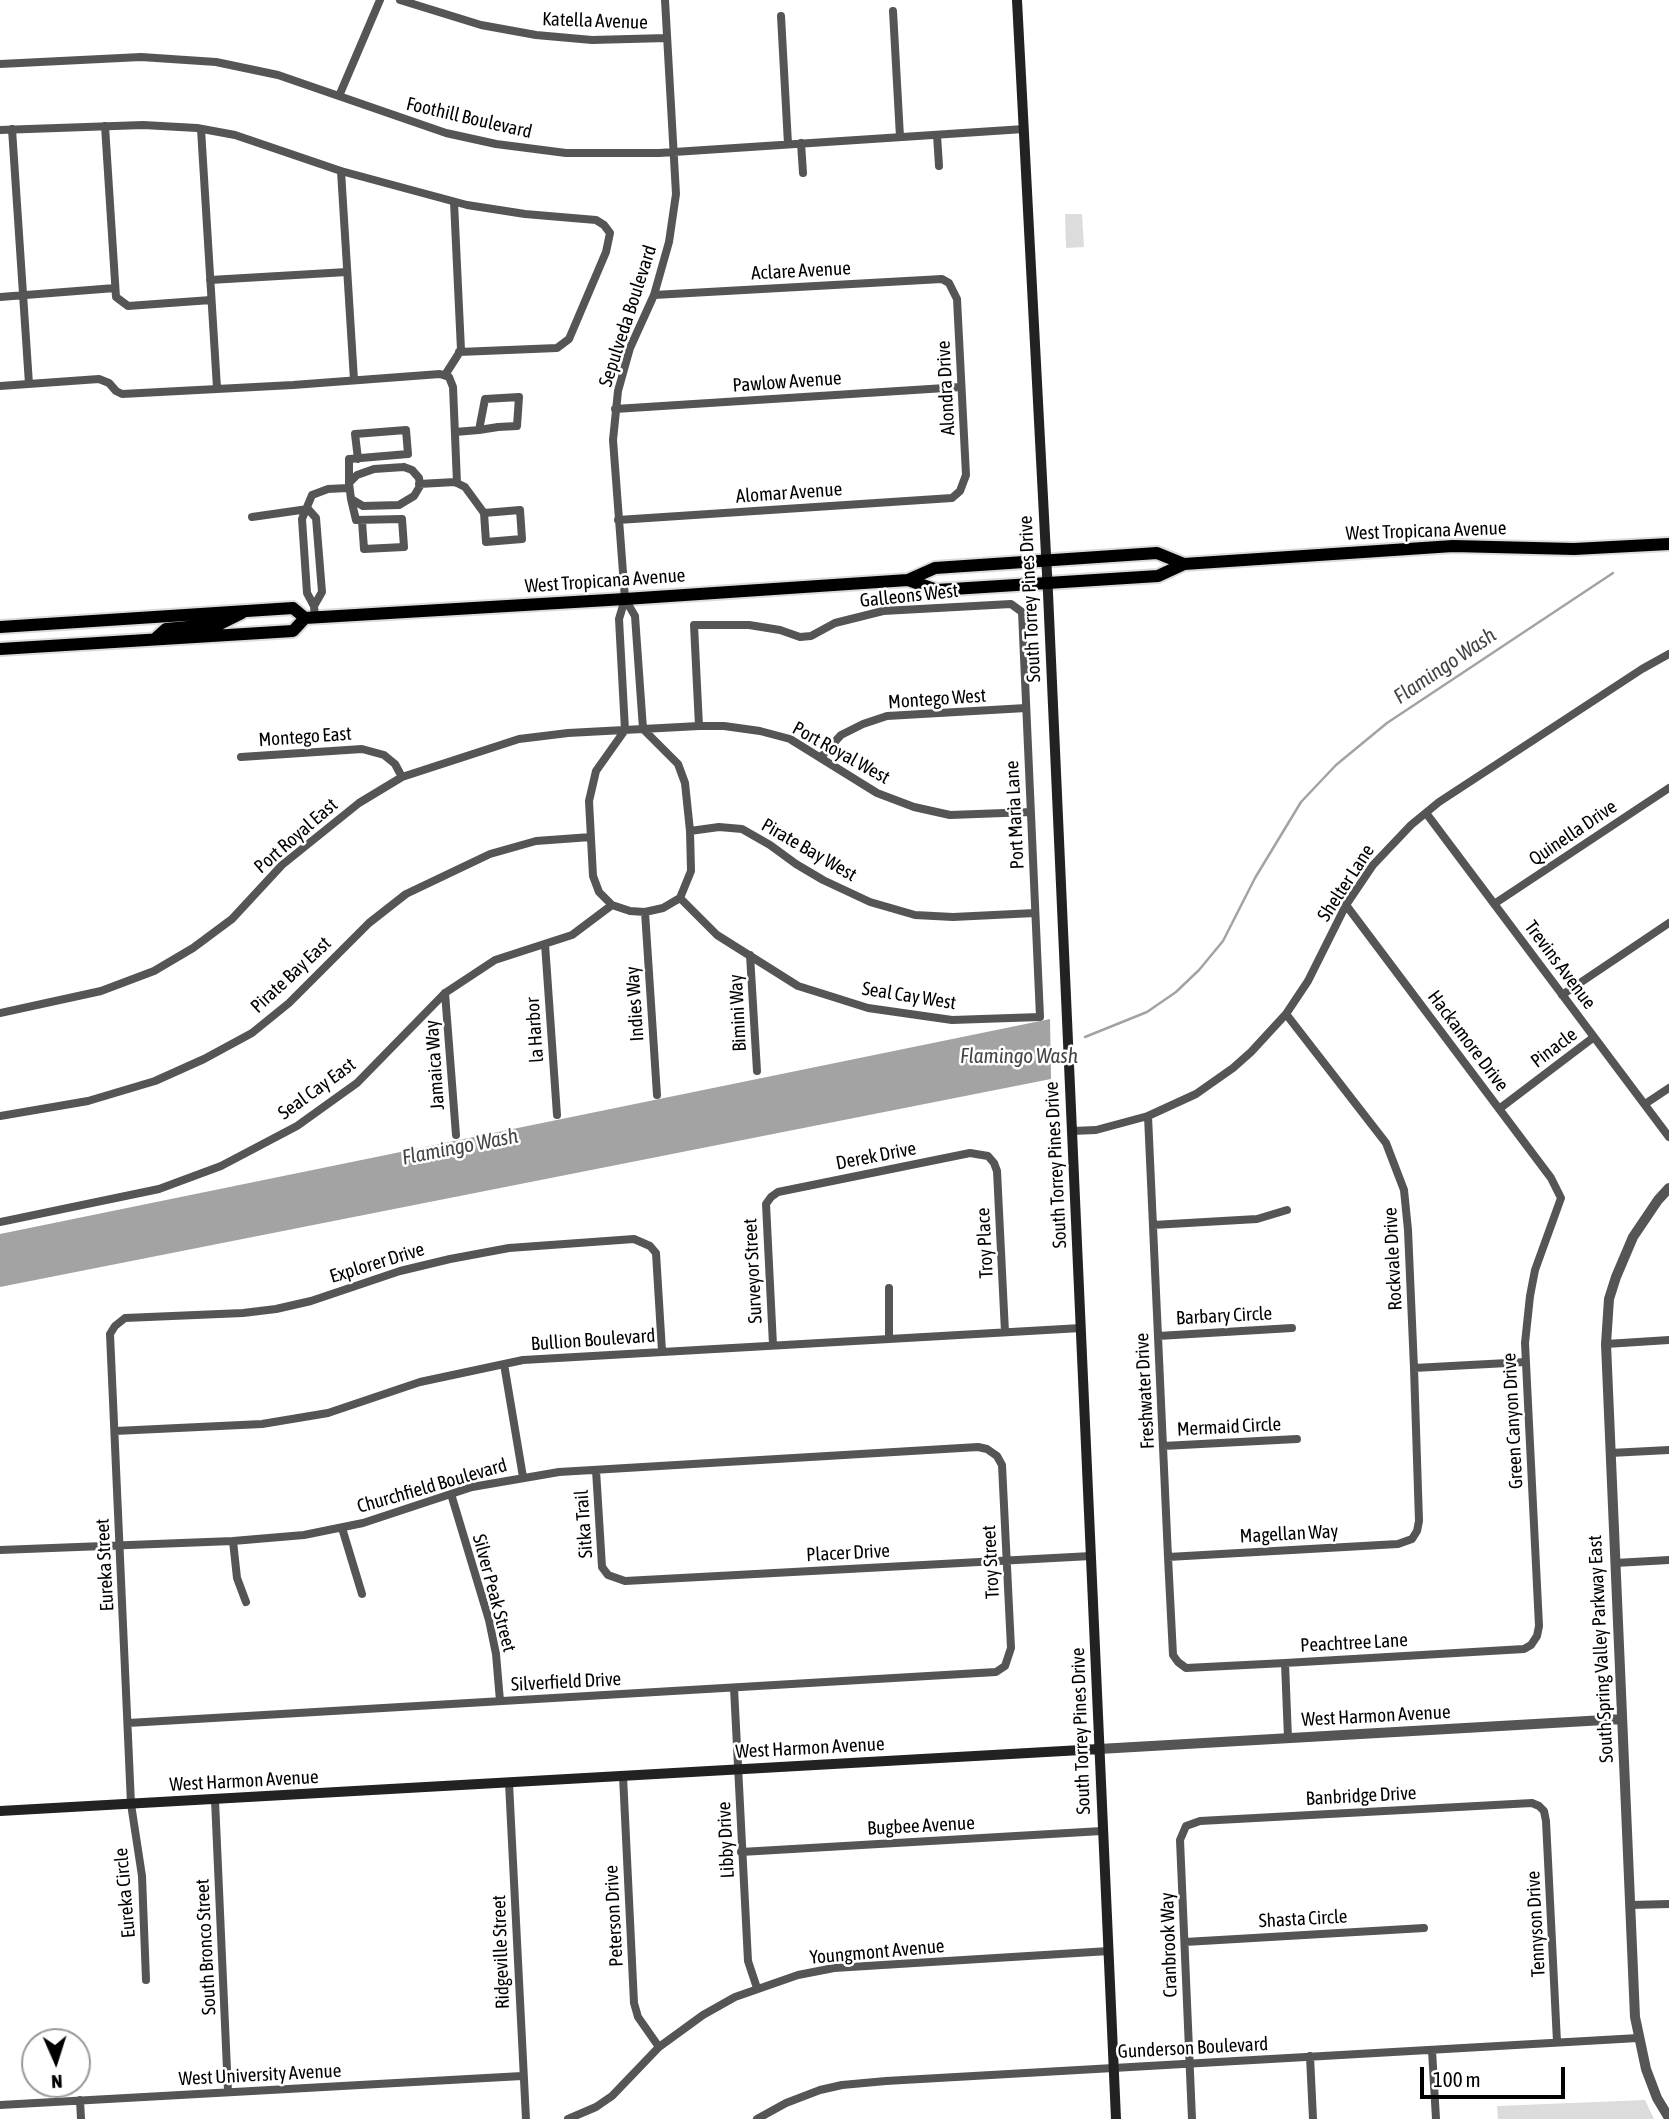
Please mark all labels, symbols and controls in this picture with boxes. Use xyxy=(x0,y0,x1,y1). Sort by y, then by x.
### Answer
street label: Katella Avenue xyxy=(542,8,648,34)
street label: Foothill Boulevard xyxy=(404,92,534,144)
street label: Sepulveda Boulevard xyxy=(594,242,662,390)
street label: Aclare Avenue xyxy=(751,257,851,285)
street label: Alondra Drive xyxy=(932,340,960,436)
street label: Pawlow Avenue xyxy=(732,367,842,397)
street label: Alomar Avenue xyxy=(735,478,843,508)
street label: South Torrey Pines Drive xyxy=(1014,515,1046,683)
street label: West Tropicana Avenue xyxy=(1345,517,1507,545)
street label: West Tropicana Avenue xyxy=(524,564,686,598)
street label: Galleons West xyxy=(859,579,959,613)
water label: Flamingo Wash xyxy=(1389,623,1501,709)
street label: Montego West xyxy=(887,684,987,714)
street label: Port Royal West xyxy=(788,717,894,789)
street label: Montego East xyxy=(258,722,352,752)
street label: Port Maria Lane xyxy=(1001,760,1029,870)
street label: Port Royal East xyxy=(250,794,342,878)
street label: Quinella Drive xyxy=(1525,795,1621,871)
street label: Pirate Bay West xyxy=(757,814,861,886)
street label: Shelter Lane xyxy=(1313,840,1379,926)
street label: Trevins Avenue xyxy=(1519,916,1601,1014)
street label: Pirate Bay East xyxy=(246,932,336,1018)
street label: Indies Way xyxy=(621,966,649,1042)
street label: Bimini Way xyxy=(725,974,751,1052)
street label: Seal Cay West xyxy=(860,977,958,1015)
street label: Hackamore Drive xyxy=(1423,986,1513,1096)
street label: la Harbor xyxy=(521,997,549,1063)
street label: Jamaica Way xyxy=(420,1019,450,1111)
street label: Pinacle xyxy=(1526,1023,1582,1073)
water label: Flamingo Wash xyxy=(960,1043,1078,1069)
street label: Seal Cay East xyxy=(274,1053,360,1125)
street label: South Torrey Pines Drive xyxy=(1040,1081,1072,1249)
water label: Flamingo Wash xyxy=(400,1123,520,1171)
street label: Derek Drive xyxy=(834,1137,918,1175)
street label: Troy Place xyxy=(972,1207,998,1279)
street label: Rockvale Drive xyxy=(1379,1207,1407,1311)
street label: Surveyor Street xyxy=(739,1218,767,1324)
street label: Explorer Drive xyxy=(327,1238,427,1288)
street label: Barbary Circle xyxy=(1175,1302,1273,1330)
street label: Bullion Boulevard xyxy=(530,1324,656,1356)
street label: Freshwater Drive xyxy=(1131,1332,1159,1450)
street label: Green Canyon Drive xyxy=(1498,1352,1528,1490)
street label: Mermaid Circle xyxy=(1176,1413,1282,1441)
street label: Churchfield Boulevard xyxy=(354,1454,510,1518)
street label: Sitka Trail xyxy=(570,1489,598,1559)
street label: Eureka Street xyxy=(91,1518,119,1612)
street label: Magellan Way xyxy=(1239,1520,1339,1548)
street label: Troy Street xyxy=(978,1525,1004,1599)
street label: Silver Peak Street xyxy=(467,1532,521,1654)
street label: South Spring Valley Parkway East xyxy=(1584,1535,1618,1763)
street label: Placer Drive xyxy=(805,1539,891,1567)
street label: Peachtree Lane xyxy=(1300,1629,1408,1657)
street label: South Torrey Pines Drive xyxy=(1067,1647,1095,1815)
street label: Silverfield Drive xyxy=(510,1668,622,1696)
street label: West Harmon Avenue xyxy=(1301,1701,1451,1731)
street label: West Harmon Avenue xyxy=(735,1733,885,1763)
street label: West Harmon Avenue xyxy=(169,1766,319,1796)
street label: Banbridge Drive xyxy=(1305,1782,1417,1810)
street label: Libby Drive xyxy=(713,1801,739,1879)
street label: Bugbee Avenue xyxy=(867,1812,975,1840)
street label: Eureka Circle xyxy=(110,1847,140,1939)
street label: Peterson Drive xyxy=(600,1865,628,1967)
street label: Tennyson Drive xyxy=(1522,1870,1550,1978)
street label: South Bronco Street xyxy=(191,1878,221,2016)
street label: Cranbrook Way xyxy=(1156,1892,1182,1998)
street label: Ridgeville Street xyxy=(488,1895,514,2009)
street label: Shasta Circle xyxy=(1258,1905,1348,1933)
street label: Youngmont Avenue xyxy=(809,1935,945,1969)
north arrow xyxy=(21,2028,91,2098)
street label: Gunderson Boulevard xyxy=(1117,2033,1269,2063)
scale bar xyxy=(1424,2052,1569,2096)
street label: West University Avenue xyxy=(178,2059,342,2091)
text: 100 m xyxy=(1433,2067,1481,2091)
text: N xyxy=(51,2071,63,2093)

